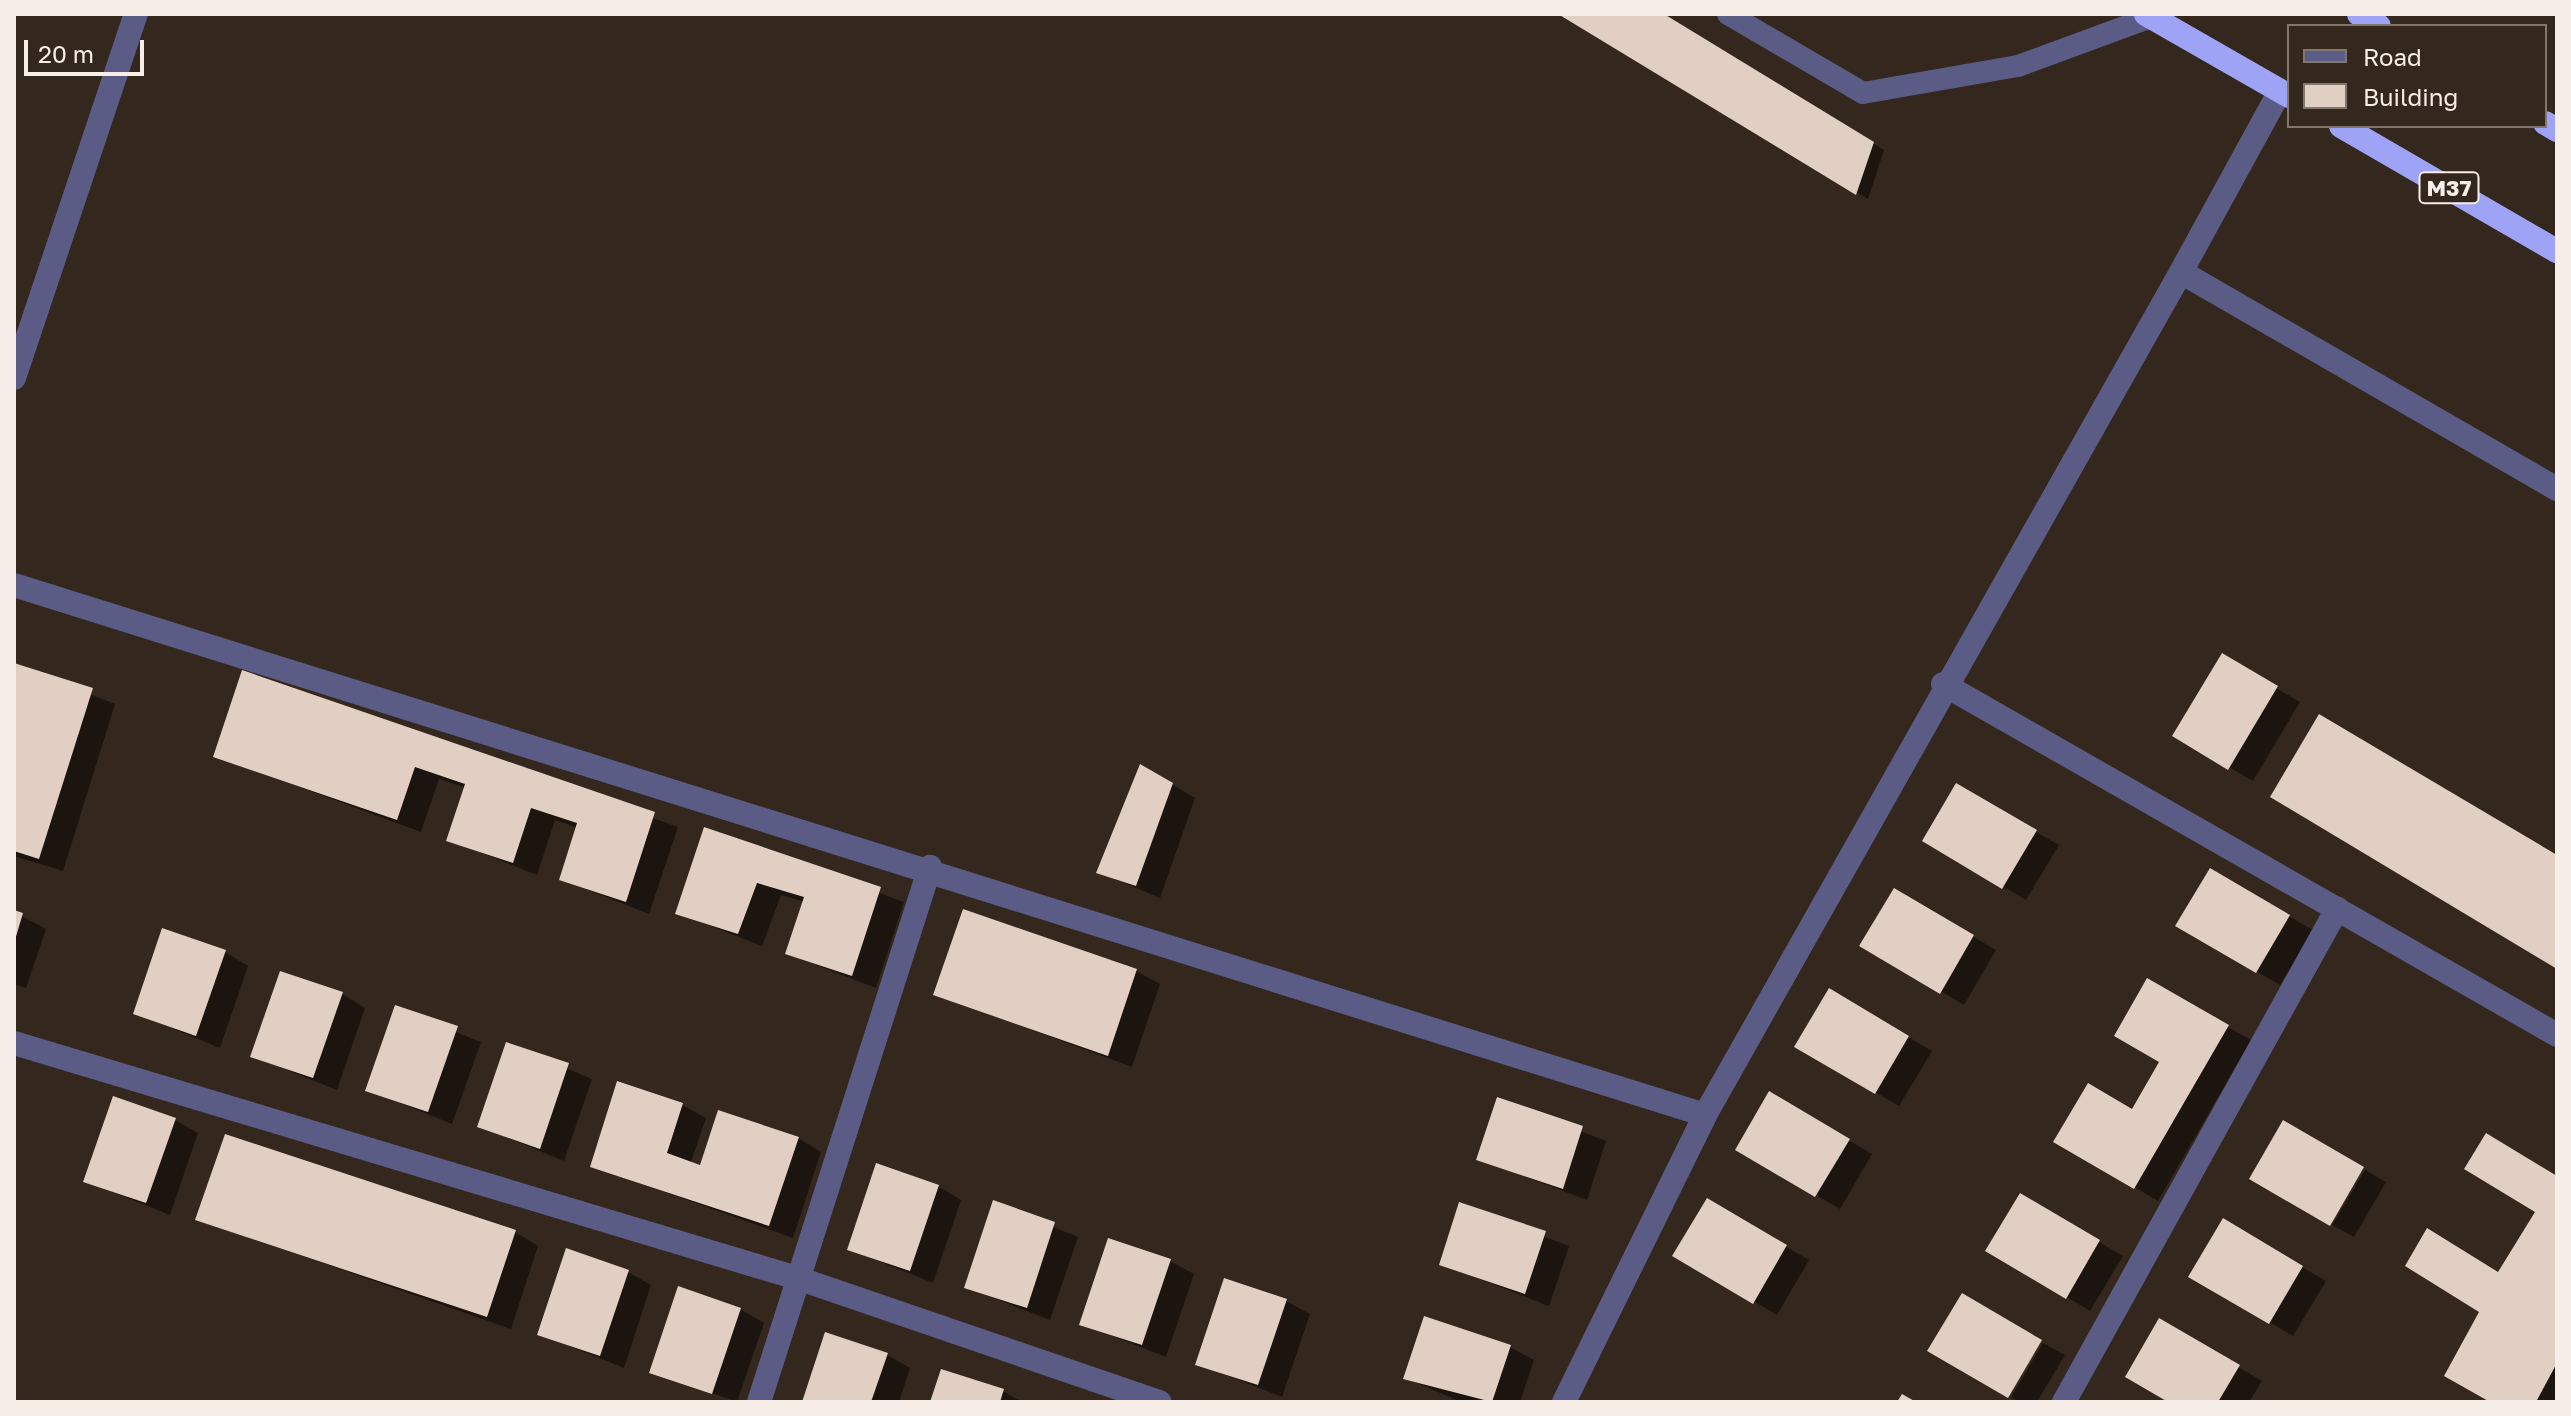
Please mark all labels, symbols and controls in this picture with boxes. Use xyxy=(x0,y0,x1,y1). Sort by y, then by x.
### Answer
scale bar xyxy=(28,24,148,74)
legend xyxy=(2287,24,2547,128)
text: 20 m xyxy=(38,39,94,68)
text: Road xyxy=(2363,42,2422,71)
text: Building xyxy=(2363,82,2458,111)
road number: M37 xyxy=(2417,170,2481,206)

